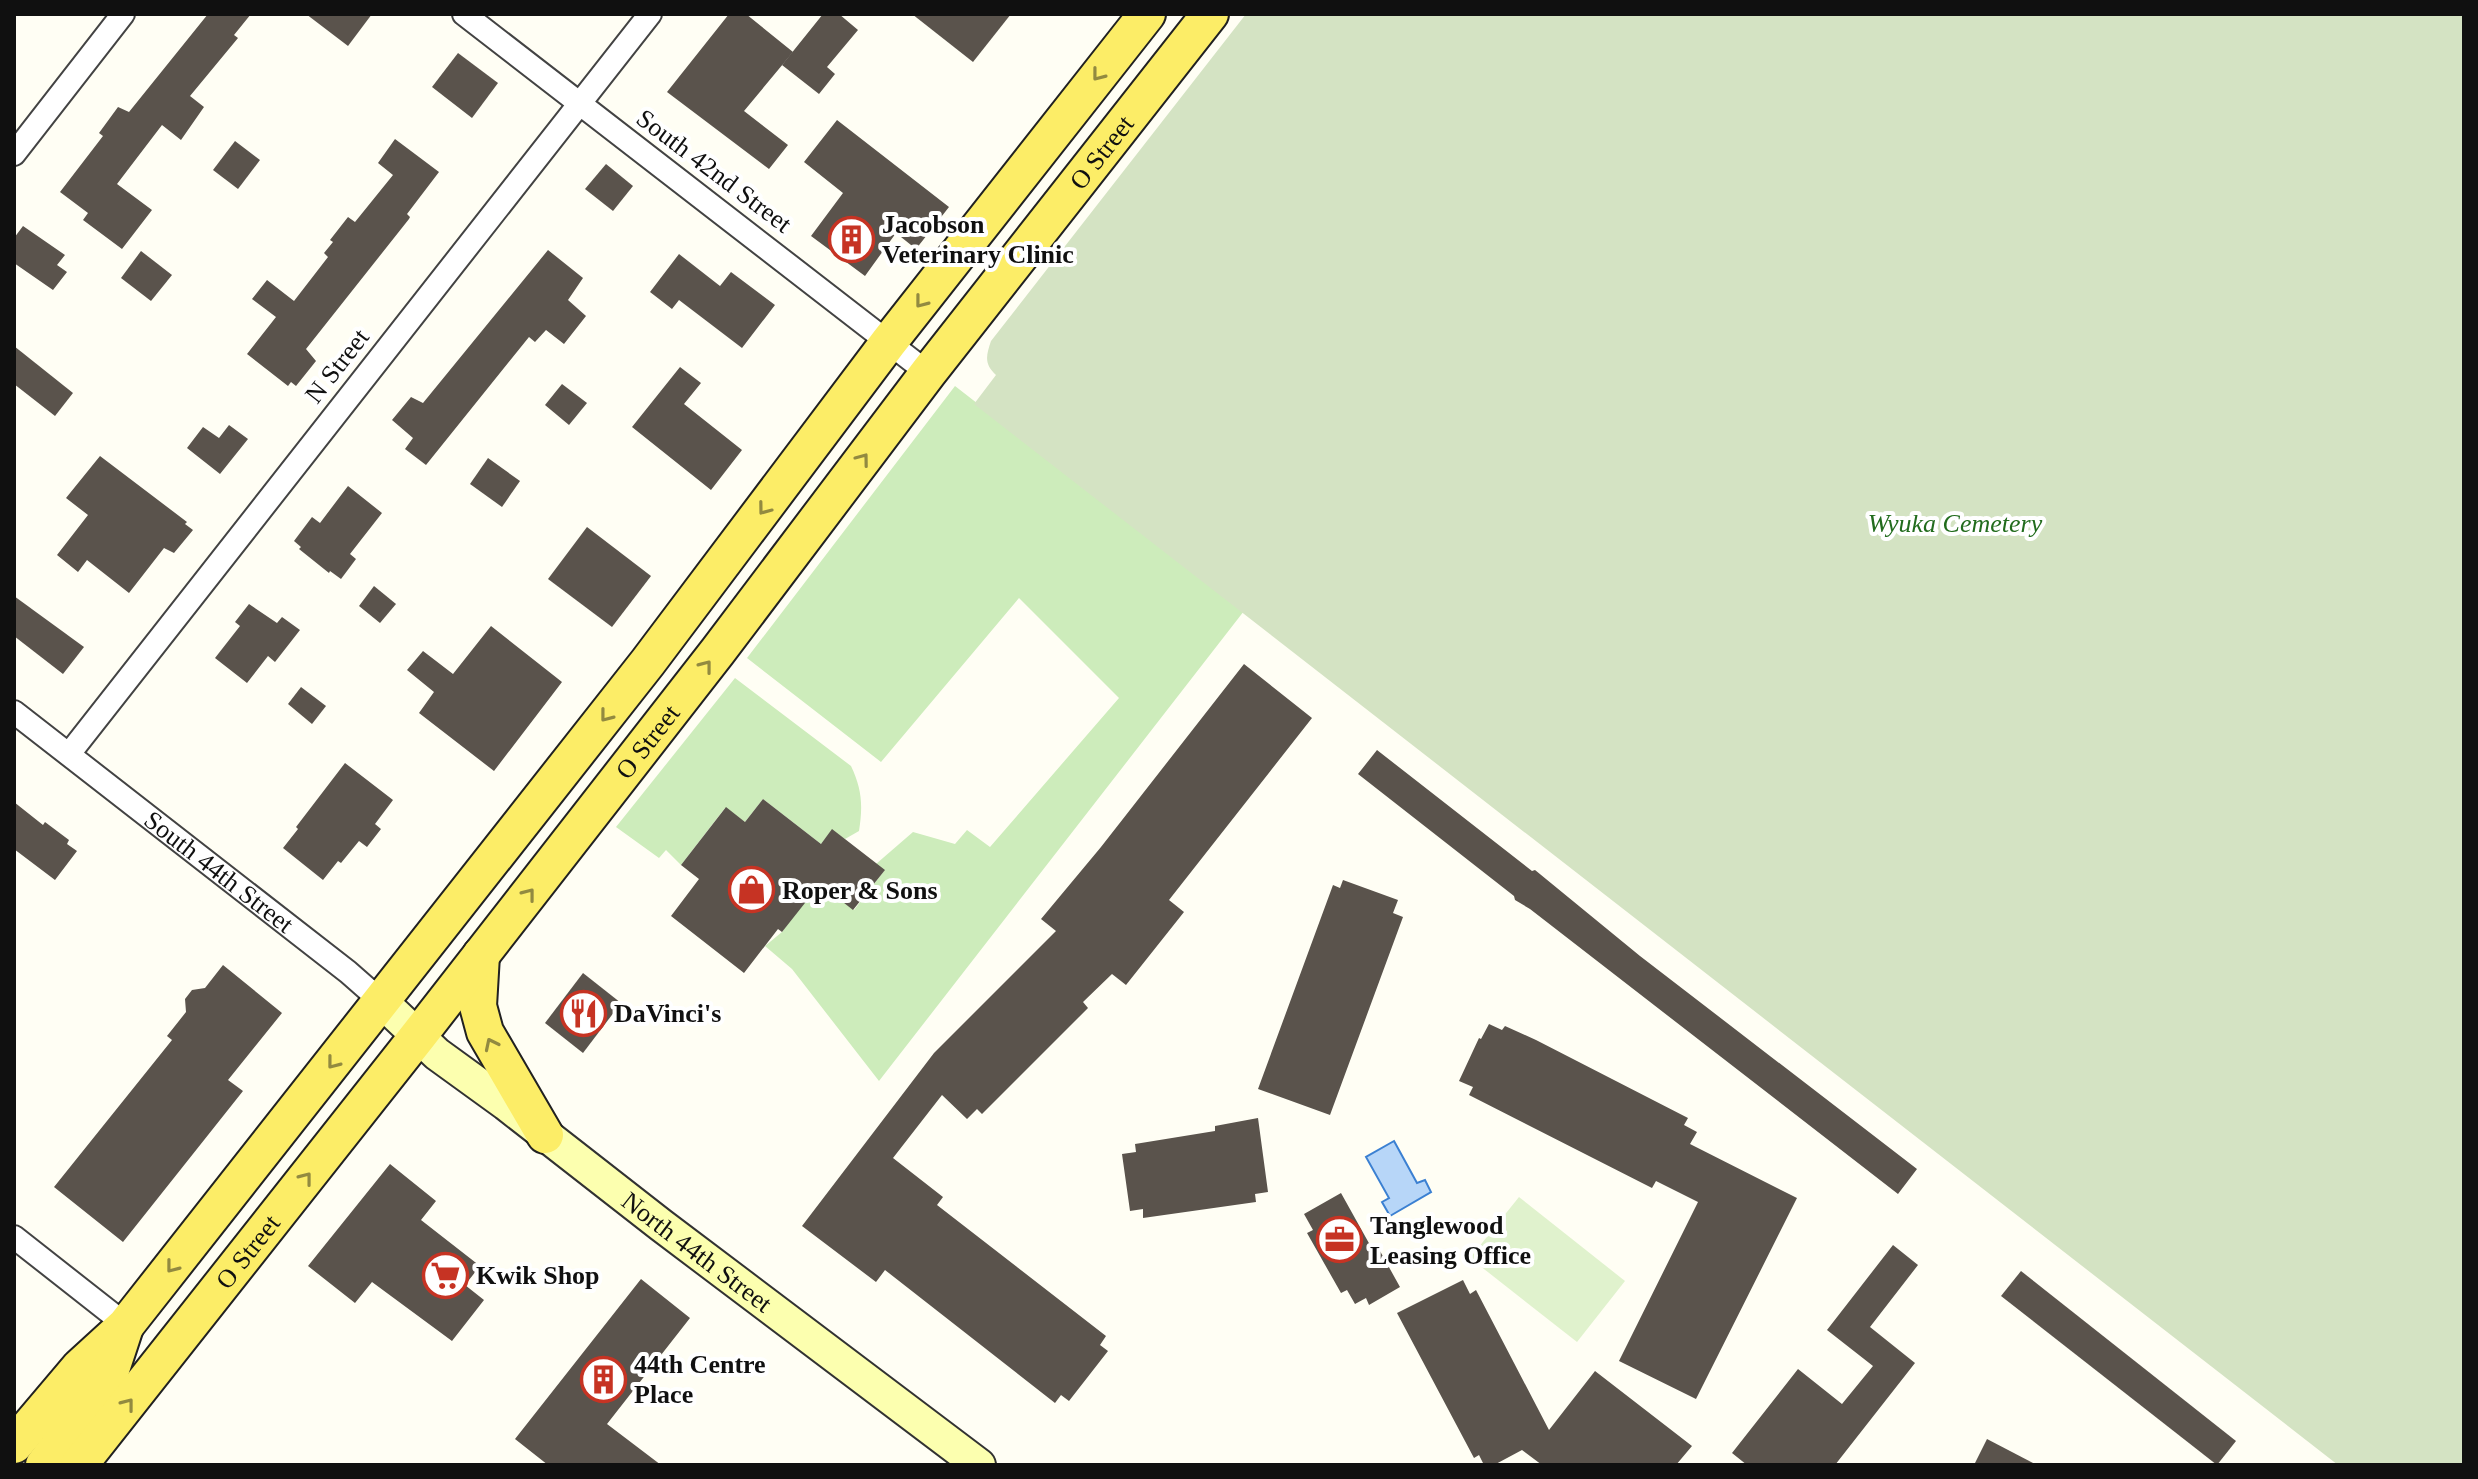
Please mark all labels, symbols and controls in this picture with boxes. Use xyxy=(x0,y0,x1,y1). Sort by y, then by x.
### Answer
one-way arrow xyxy=(1094,66,1108,81)
street label: South 42nd Street xyxy=(631,103,798,239)
street label: O Street xyxy=(1063,109,1140,195)
place label: Jacobson Veterinary Clinic xyxy=(882,210,1074,269)
building icon: Jacobson Veterinary Clinic xyxy=(827,215,875,263)
one-way arrow xyxy=(916,293,930,308)
street label: N Street xyxy=(299,323,375,409)
one-way arrow xyxy=(853,453,868,468)
one-way arrow xyxy=(759,500,773,515)
park label: Wyuka Cemetery xyxy=(1868,509,2043,538)
one-way arrow xyxy=(696,661,711,676)
street label: O Street xyxy=(610,698,686,784)
one-way arrow xyxy=(601,707,616,721)
street label: South 44th Street xyxy=(139,805,300,939)
shop icon: Roper & Sons xyxy=(727,866,775,914)
place label: Roper & Sons xyxy=(782,876,938,905)
one-way arrow xyxy=(519,888,533,903)
restaurant icon: DaVinci's xyxy=(559,989,607,1037)
place label: DaVinci's xyxy=(614,999,721,1028)
one-way arrow xyxy=(485,1037,501,1052)
one-way arrow xyxy=(328,1054,343,1068)
one-way arrow xyxy=(296,1173,311,1187)
street label: North 44th Street xyxy=(616,1186,778,1319)
street label: O Street xyxy=(210,1208,286,1294)
place label: Tanglewood Leasing Office xyxy=(1370,1211,1531,1270)
office icon: Tanglewood Leasing Office xyxy=(1315,1216,1363,1264)
supermarket icon: Kwik Shop xyxy=(421,1251,469,1299)
one-way arrow xyxy=(167,1258,182,1272)
place label: Kwik Shop xyxy=(476,1261,600,1290)
place label: 44th Centre Place xyxy=(634,1350,766,1409)
building icon: 44th Centre Place xyxy=(579,1355,627,1403)
one-way arrow xyxy=(118,1398,132,1413)

